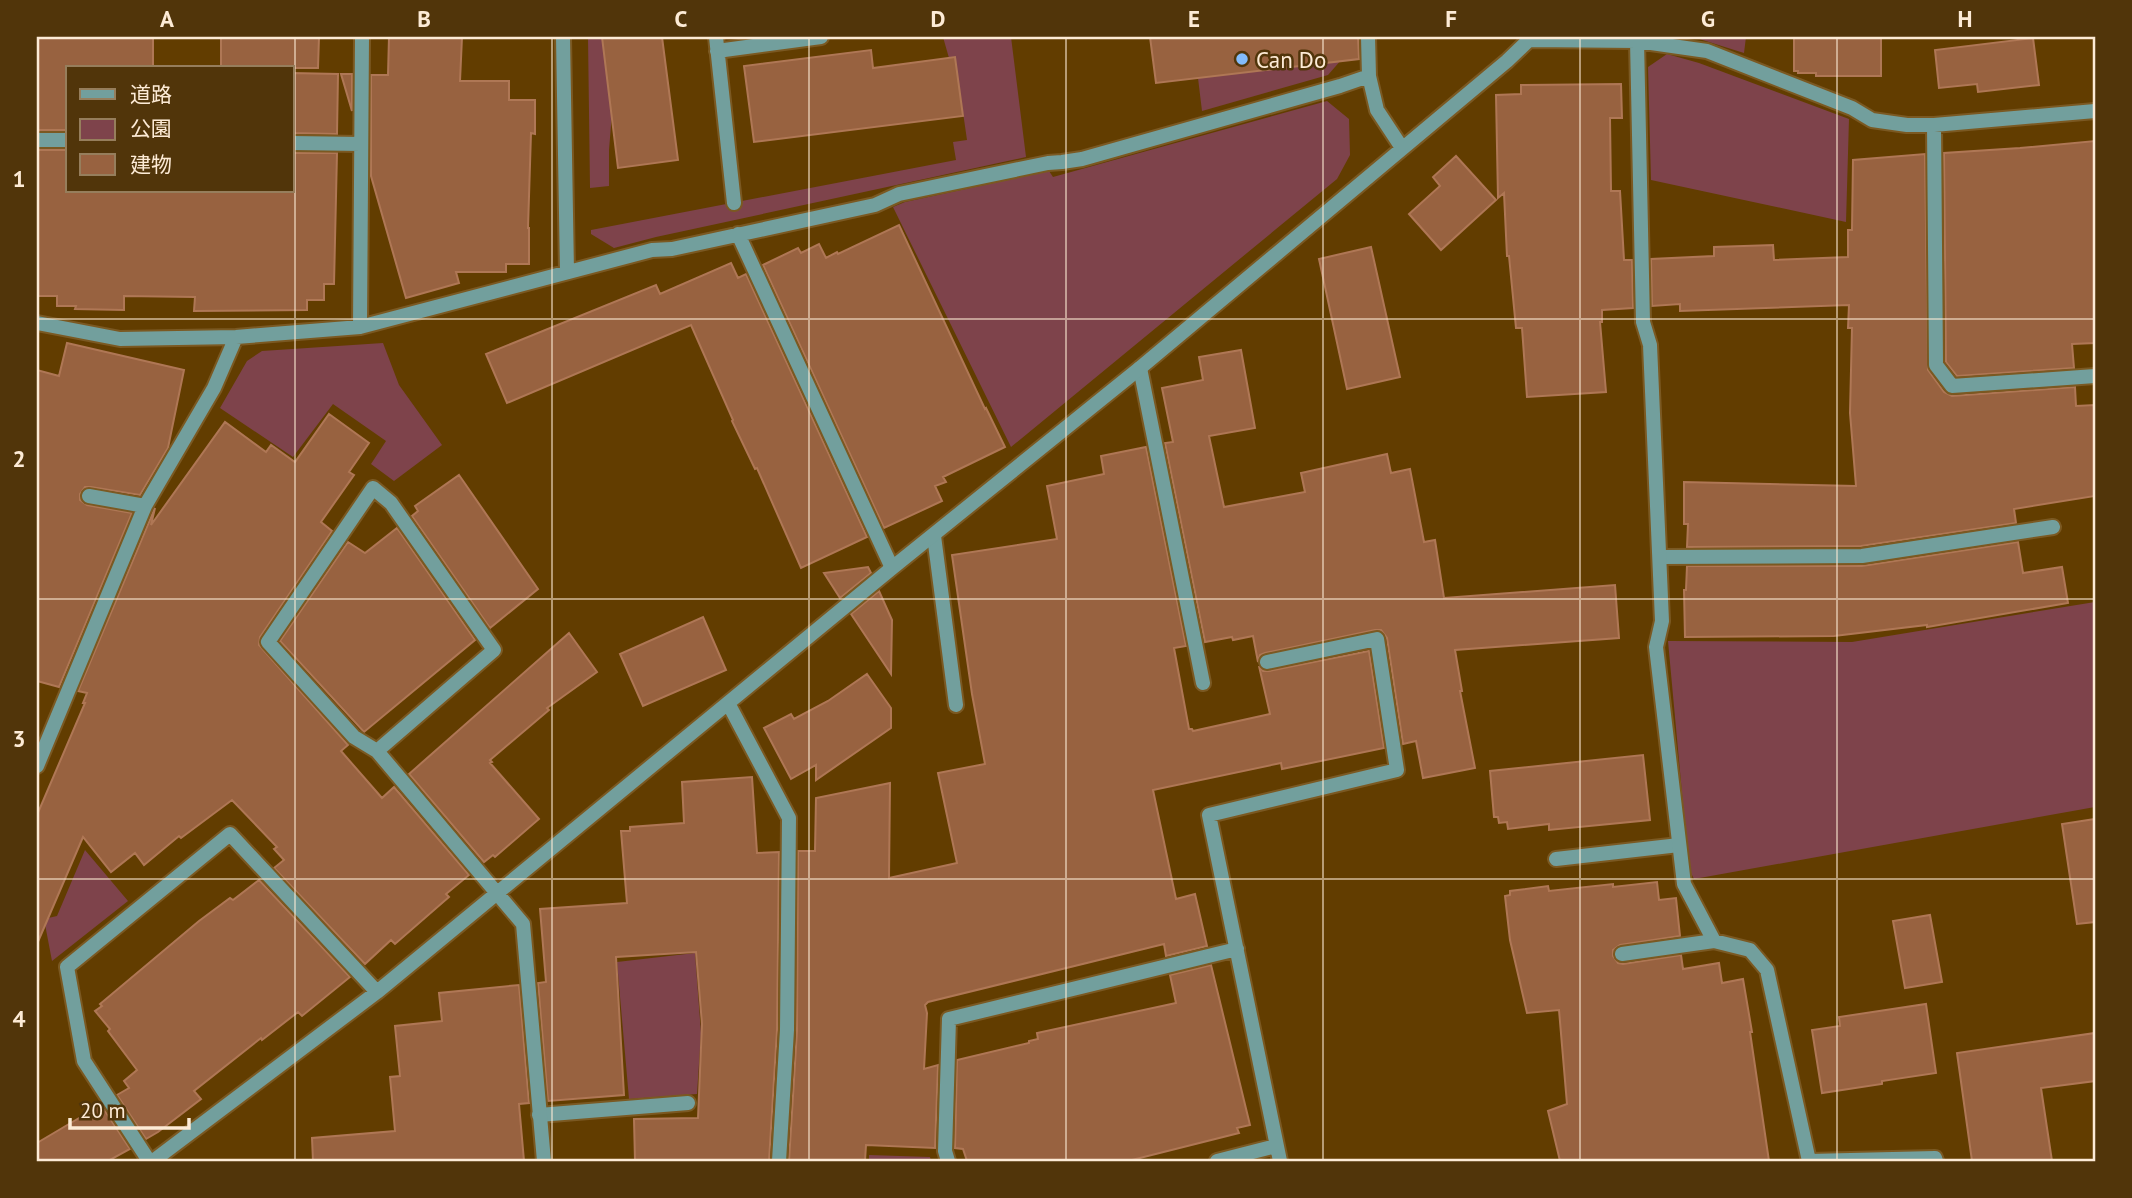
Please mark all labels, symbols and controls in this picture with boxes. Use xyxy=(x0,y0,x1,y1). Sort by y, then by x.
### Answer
text: A xyxy=(160,4,174,33)
text: B xyxy=(417,4,431,33)
text: C xyxy=(675,4,688,33)
text: D xyxy=(931,4,945,33)
text: E xyxy=(1188,4,1200,33)
text: F xyxy=(1445,4,1457,33)
text: G xyxy=(1701,4,1715,33)
text: H xyxy=(1958,4,1972,33)
place label: Can Do xyxy=(1256,45,1326,74)
marker: Can Do xyxy=(1234,51,1250,67)
legend xyxy=(66,66,294,192)
text: 道路 xyxy=(130,81,172,108)
text: 公園 xyxy=(130,115,172,142)
text: 建物 xyxy=(130,151,172,178)
text: 1 xyxy=(12,164,26,193)
text: 2 xyxy=(12,444,26,473)
text: 3 xyxy=(12,724,26,753)
text: 4 xyxy=(12,1004,26,1033)
scale bar xyxy=(70,1086,189,1130)
text: 20 m xyxy=(80,1097,126,1124)

